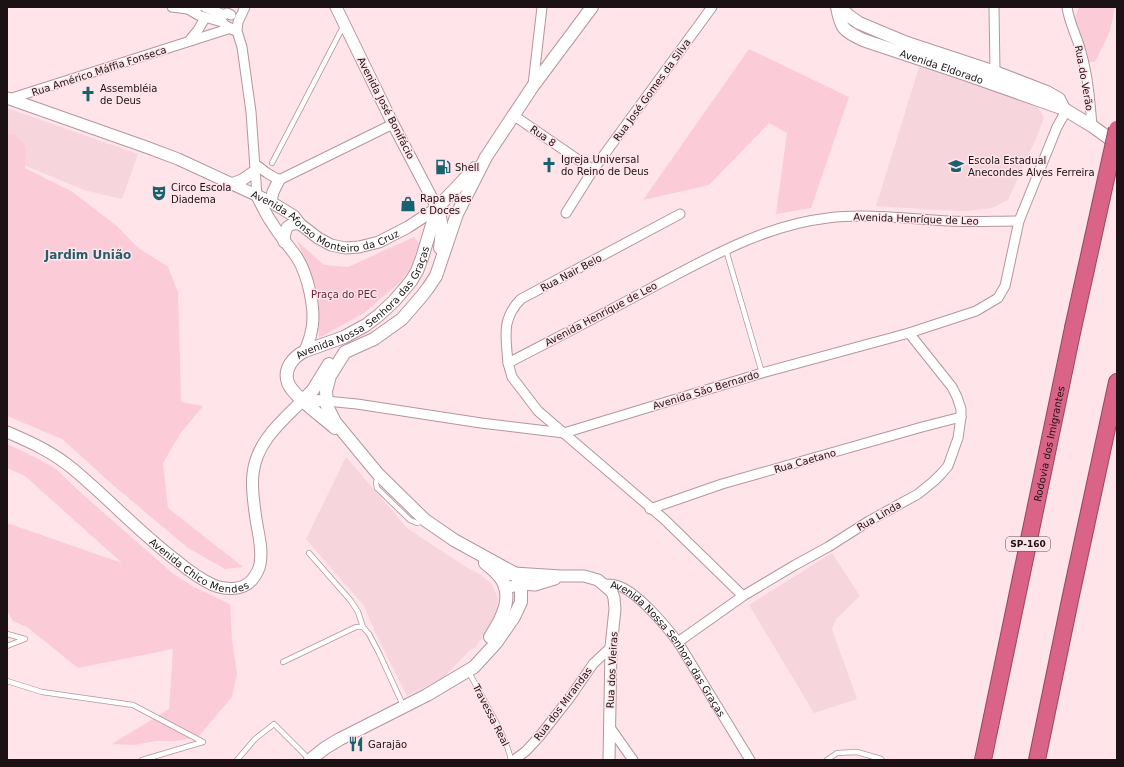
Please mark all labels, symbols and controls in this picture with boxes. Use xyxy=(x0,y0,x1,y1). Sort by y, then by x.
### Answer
street label: Rua José Gomes da Silva xyxy=(611,37,693,143)
street label: Rua Américo Máffia Fonseca xyxy=(30,44,168,98)
street label: Rua do Verão xyxy=(1073,44,1095,112)
street label: Avenida Eldorado xyxy=(899,47,985,86)
street label: Avenida José Bonifácio xyxy=(355,55,417,161)
place label: Assembléia de Deus xyxy=(100,83,157,106)
church icon: Assembléia de Deus xyxy=(79,85,97,103)
street label: Rua 8 xyxy=(528,123,558,149)
place label: Igreja Universal do Reino de Deus xyxy=(561,154,649,177)
place label: Escola Estadual Anecondes Alves Ferreira xyxy=(968,155,1095,178)
church icon: Igreja Universal do Reino de Deus xyxy=(540,156,558,174)
school or university icon: Escola Estadual Anecondes Alves Ferreira xyxy=(947,157,965,175)
fuel station icon: Shell xyxy=(434,158,452,176)
place label: Shell xyxy=(455,162,479,173)
place label: Circo Escola Diadema xyxy=(171,182,232,205)
theatre icon: Circo Escola Diadema xyxy=(150,184,168,202)
street label: Avenida Afonso Monteiro da Cruz xyxy=(250,188,401,254)
place label: Rapa Pães e Doces xyxy=(420,193,472,216)
shop icon: Rapa Pães e Doces xyxy=(399,195,417,213)
street label: Avenida Henríque de Leo xyxy=(853,211,979,227)
street label: Avenida Nossa Senhora das Graças xyxy=(294,245,431,361)
district label: Jardim União xyxy=(44,248,131,262)
street label: Rua Nair Belo xyxy=(539,252,603,294)
street label: Avenida Henríque de Leo xyxy=(543,280,659,348)
park label: Praça do PEC xyxy=(311,289,377,300)
street label: Avenida São Bernardo xyxy=(651,369,761,411)
street label: Rodovia dos Imigrantes xyxy=(1031,385,1066,503)
street label: Rua Caetano xyxy=(773,447,837,475)
street label: Rua Linda xyxy=(855,499,903,533)
street label: Avenida Chico Mendes xyxy=(148,536,251,594)
road number: SP-160 xyxy=(1006,537,1050,551)
street label: Avenida Nossa Senhora das Graças xyxy=(610,579,728,718)
street label: Rua dos Vieiras xyxy=(604,631,620,709)
street label: Rua dos Mirandas xyxy=(532,665,594,743)
street label: Travessa Real xyxy=(470,681,511,748)
restaurant icon: Garajão xyxy=(347,735,365,753)
place label: Garajão xyxy=(368,739,407,750)

